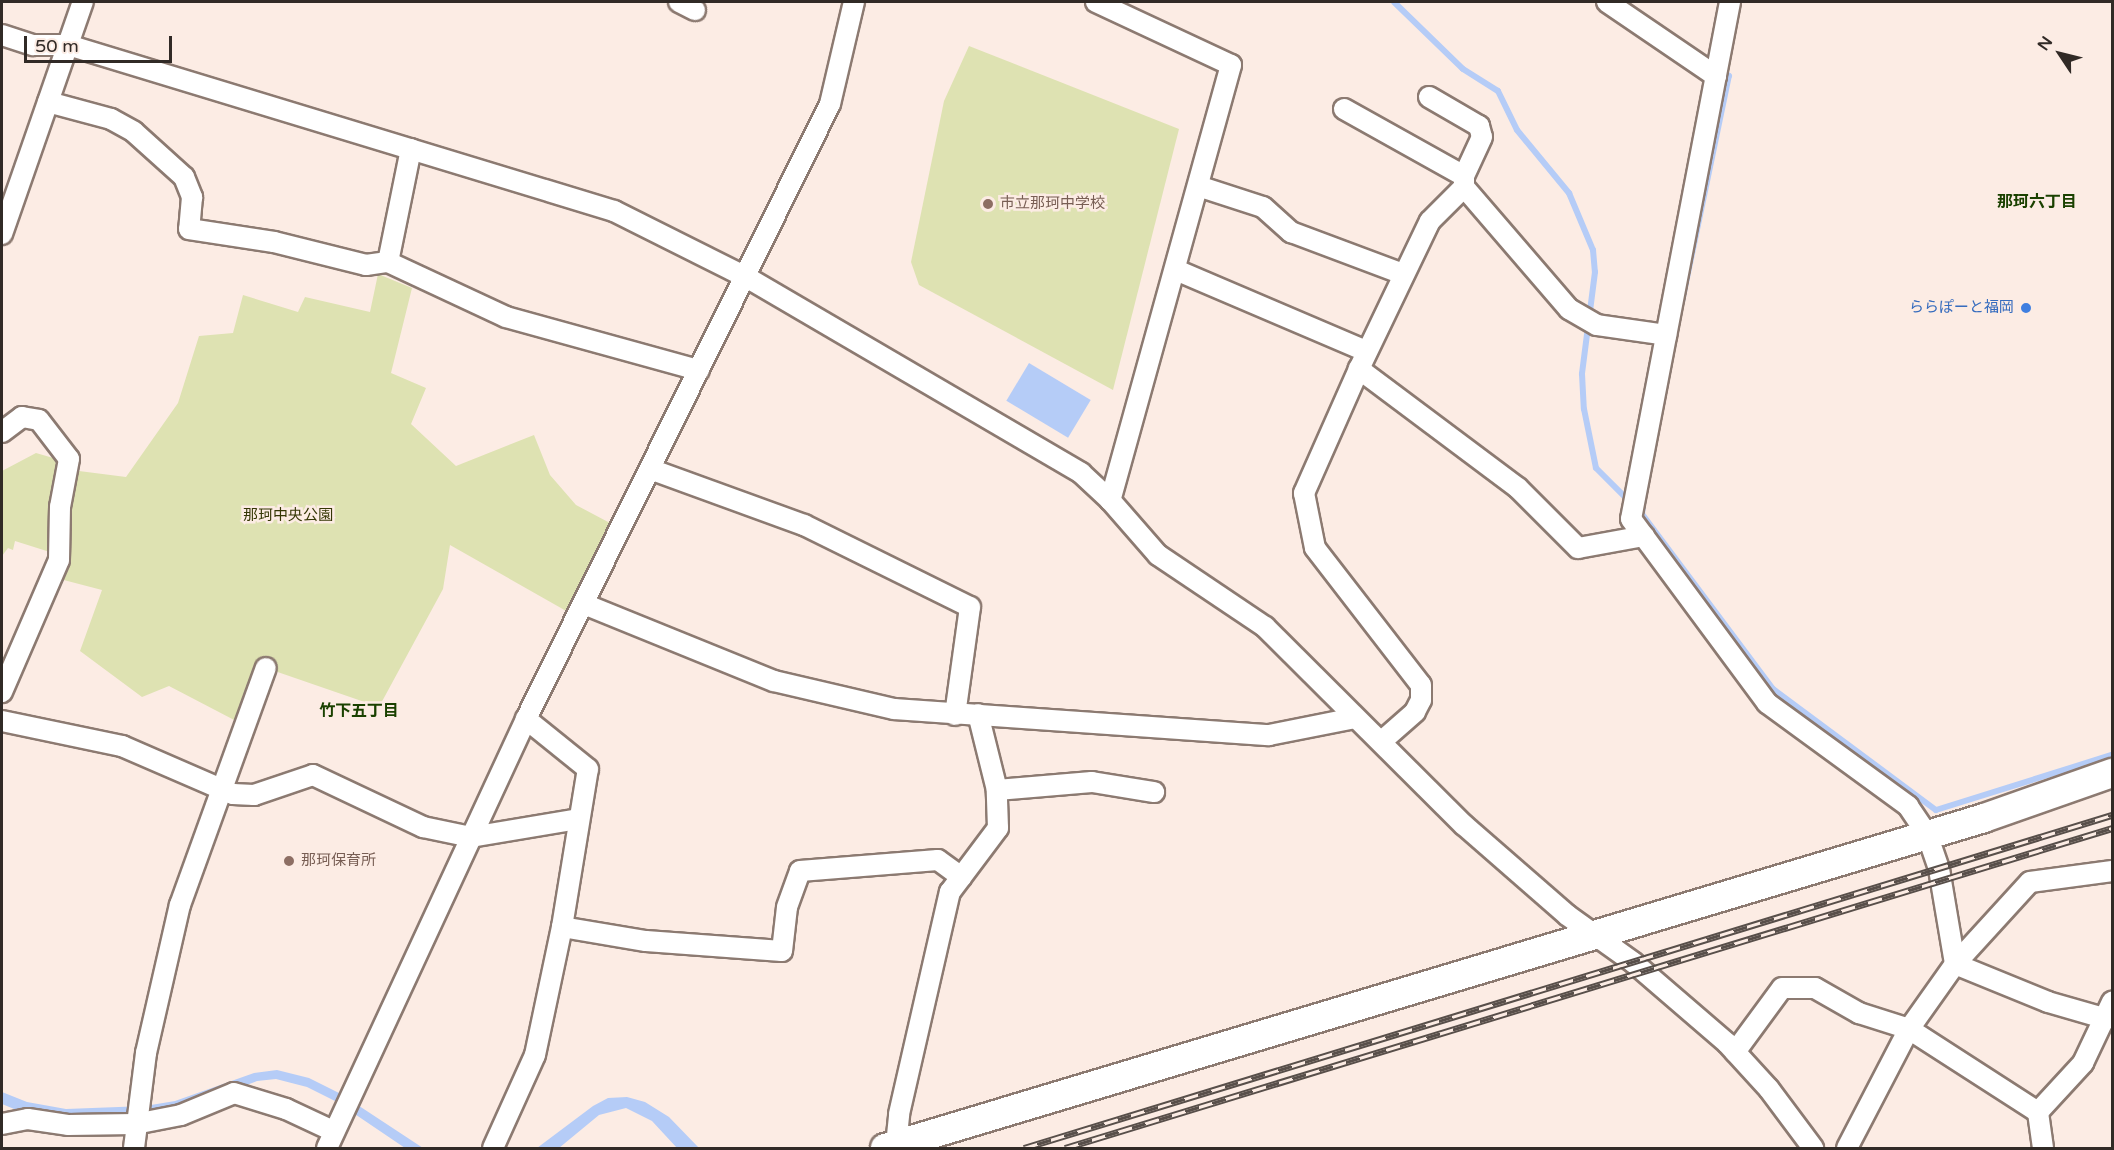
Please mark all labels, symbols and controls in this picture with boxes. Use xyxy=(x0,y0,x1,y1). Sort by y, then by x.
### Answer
scale bar xyxy=(27,24,176,62)
north arrow xyxy=(2030,24,2090,84)
text: N xyxy=(2033,33,2057,55)
text: 50 m xyxy=(35,35,79,57)
district label: 那珂六丁目 xyxy=(1997,192,2077,212)
place label: 市立那珂中学校 xyxy=(1000,195,1105,213)
marker: 市立那珂中学校 xyxy=(981,197,995,211)
place label: ららぽーと福岡 xyxy=(1909,299,2014,317)
marker: ららぽーと福岡 xyxy=(2019,301,2033,315)
park label: 那珂中央公園 xyxy=(243,507,333,525)
district label: 竹下五丁目 xyxy=(319,701,399,721)
place label: 那珂保育所 xyxy=(301,852,376,870)
marker: 那珂保育所 xyxy=(282,854,296,868)

